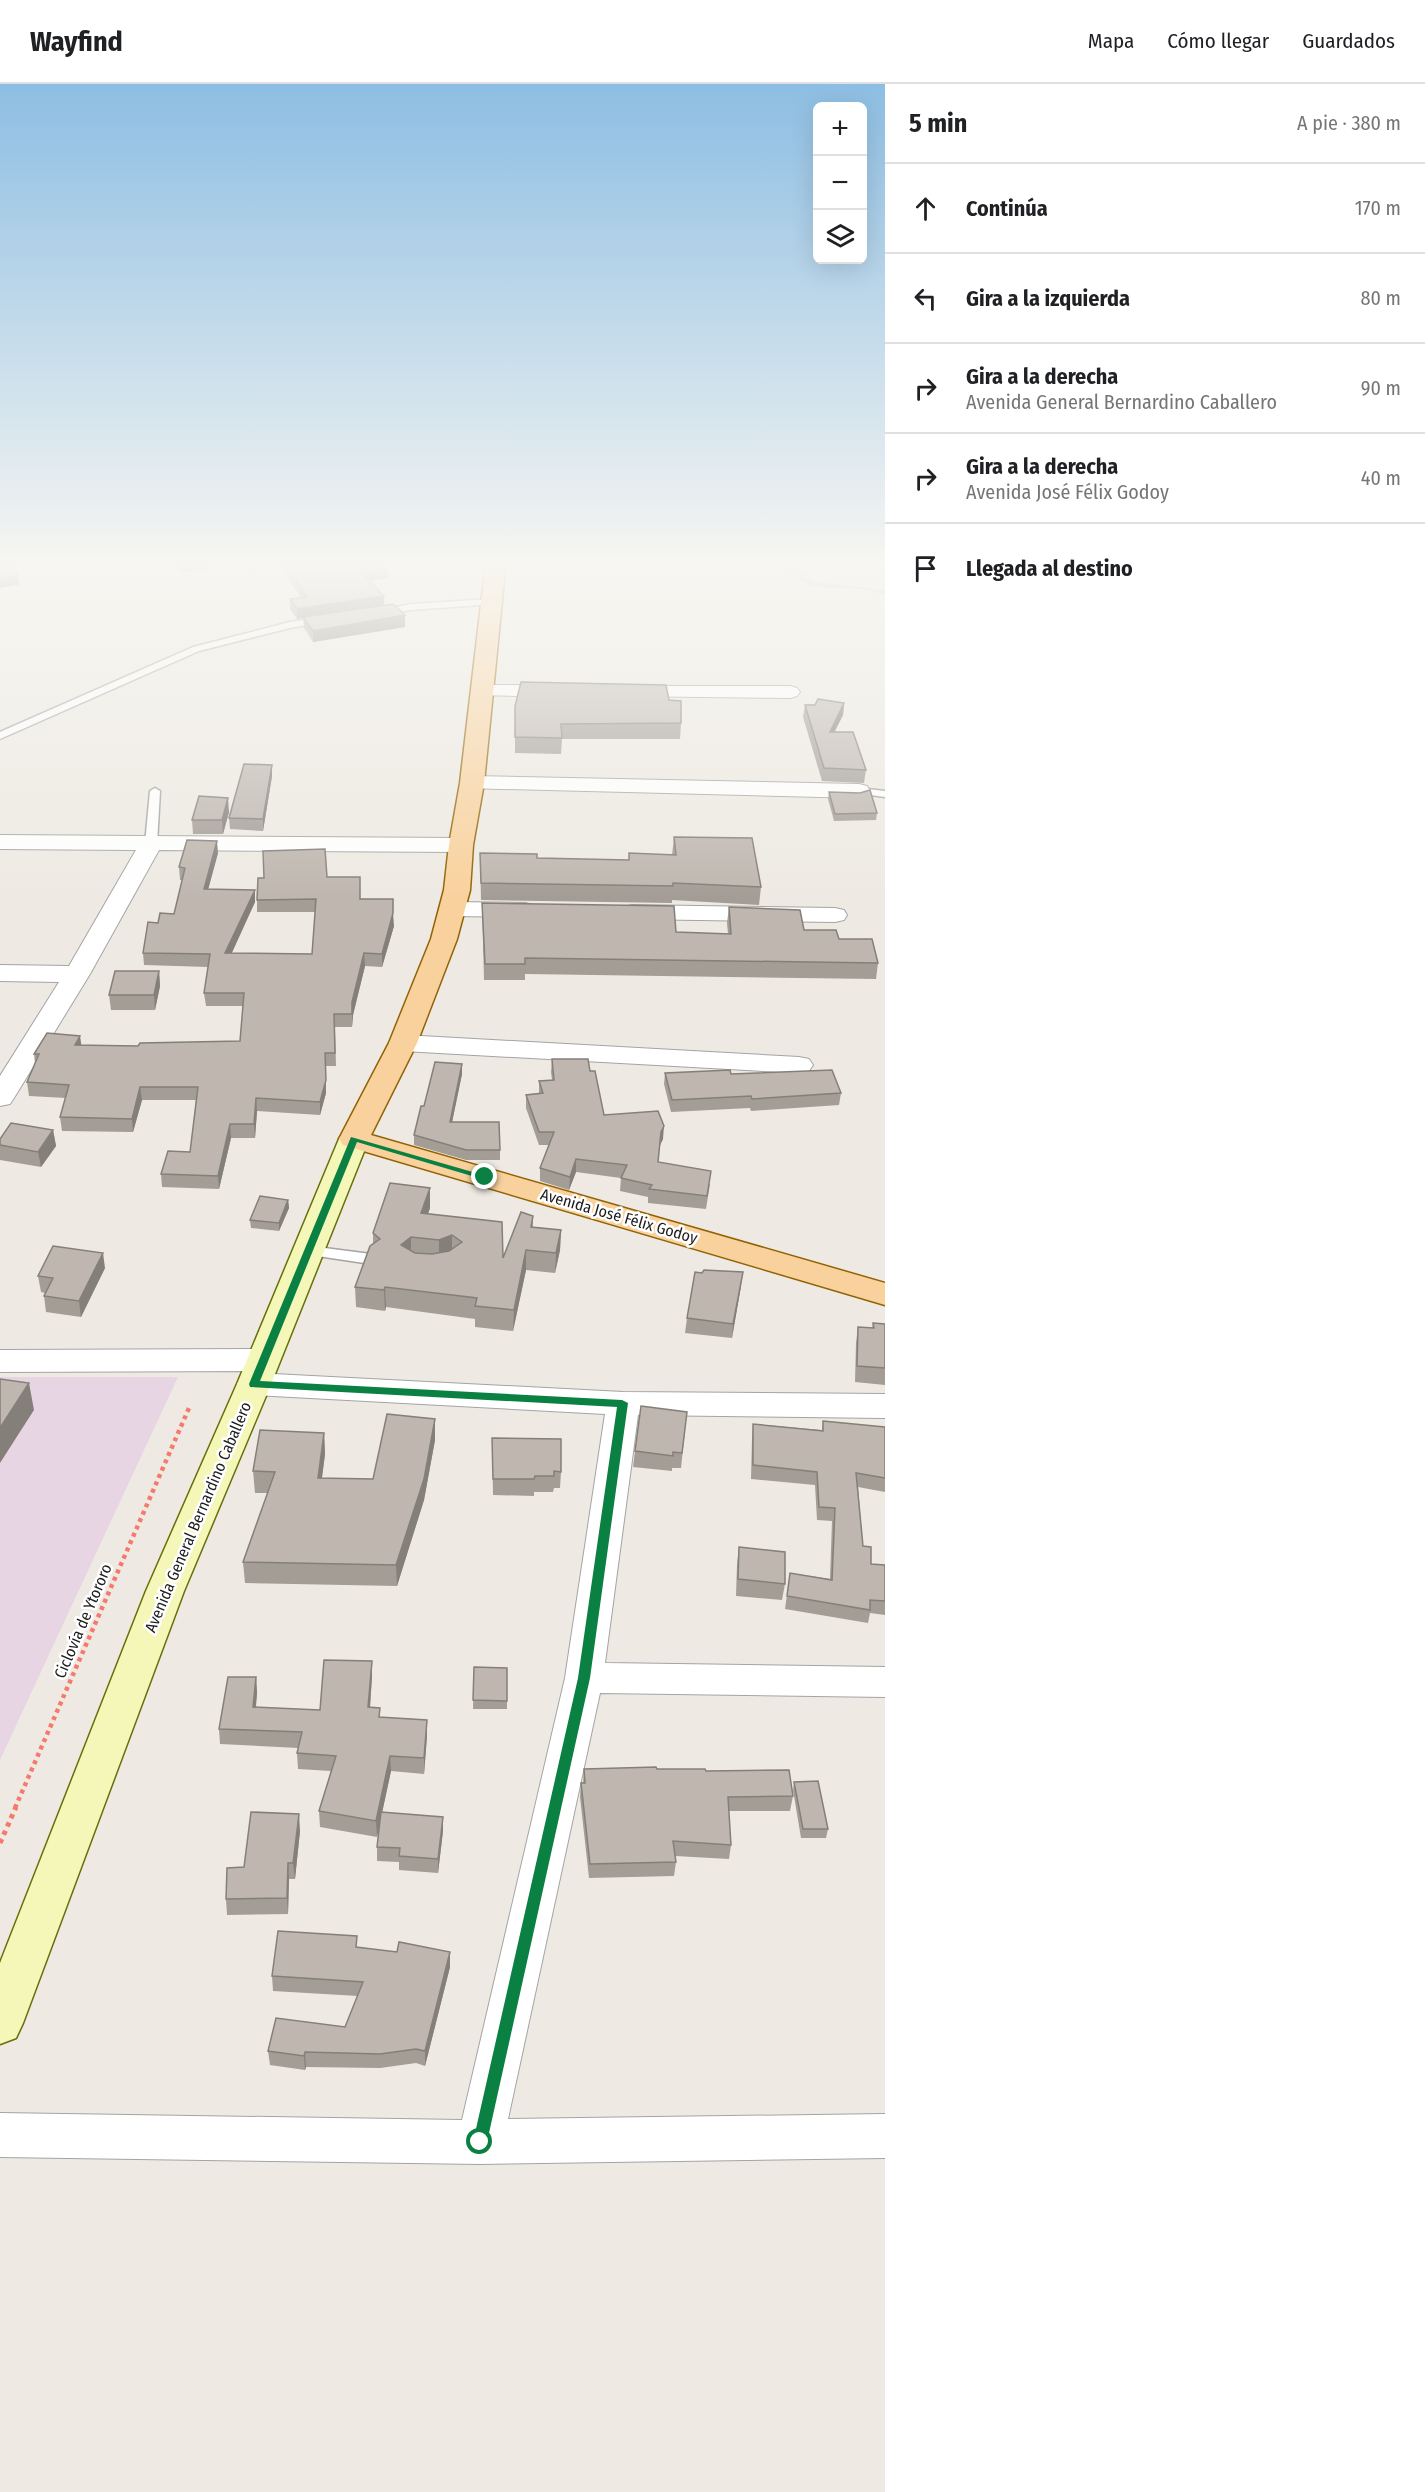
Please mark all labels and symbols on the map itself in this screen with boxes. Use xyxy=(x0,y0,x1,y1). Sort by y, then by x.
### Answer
route end xyxy=(471,1163,497,1189)
street label: Avenida José Félix Godoy xyxy=(538,1184,700,1248)
street label: Avenida General Bernardino Caballero xyxy=(141,1399,255,1635)
street label: Ciclovía de Ytororo xyxy=(50,1561,116,1681)
route start xyxy=(466,2128,492,2154)

